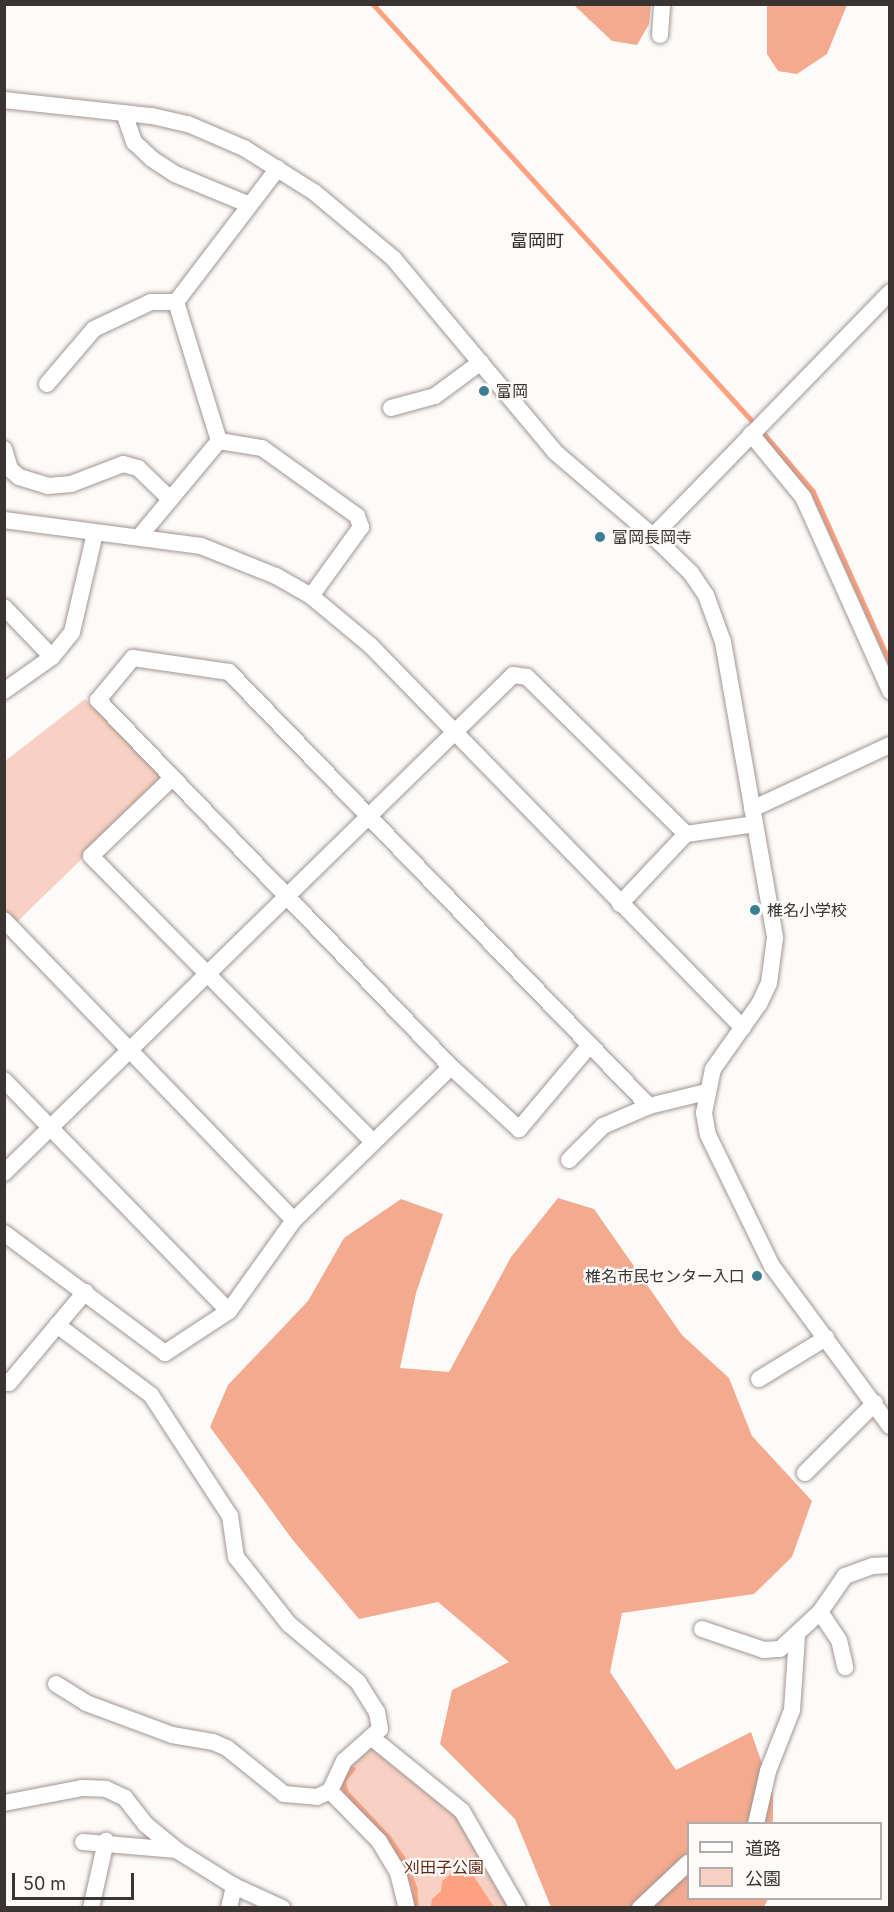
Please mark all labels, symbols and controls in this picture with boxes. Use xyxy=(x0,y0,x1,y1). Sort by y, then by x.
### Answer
district label: 富岡町 xyxy=(510,230,564,252)
place label: 富岡 xyxy=(496,381,528,401)
marker: 富岡 xyxy=(477,384,491,398)
place label: 富岡長岡寺 xyxy=(612,527,692,547)
marker: 富岡長岡寺 xyxy=(593,530,607,544)
place label: 椎名小学校 xyxy=(767,900,847,920)
marker: 椎名小学校 xyxy=(748,903,762,917)
place label: 椎名市民センター入口 xyxy=(585,1266,745,1286)
marker: 椎名市民センター入口 xyxy=(750,1269,764,1283)
legend xyxy=(687,1822,882,1900)
text: 道路 xyxy=(745,1838,781,1859)
park label: 刈田子公園 xyxy=(404,1857,484,1877)
scale bar xyxy=(15,1861,136,1899)
text: 公園 xyxy=(745,1868,781,1889)
text: 50 m xyxy=(23,1873,66,1894)

